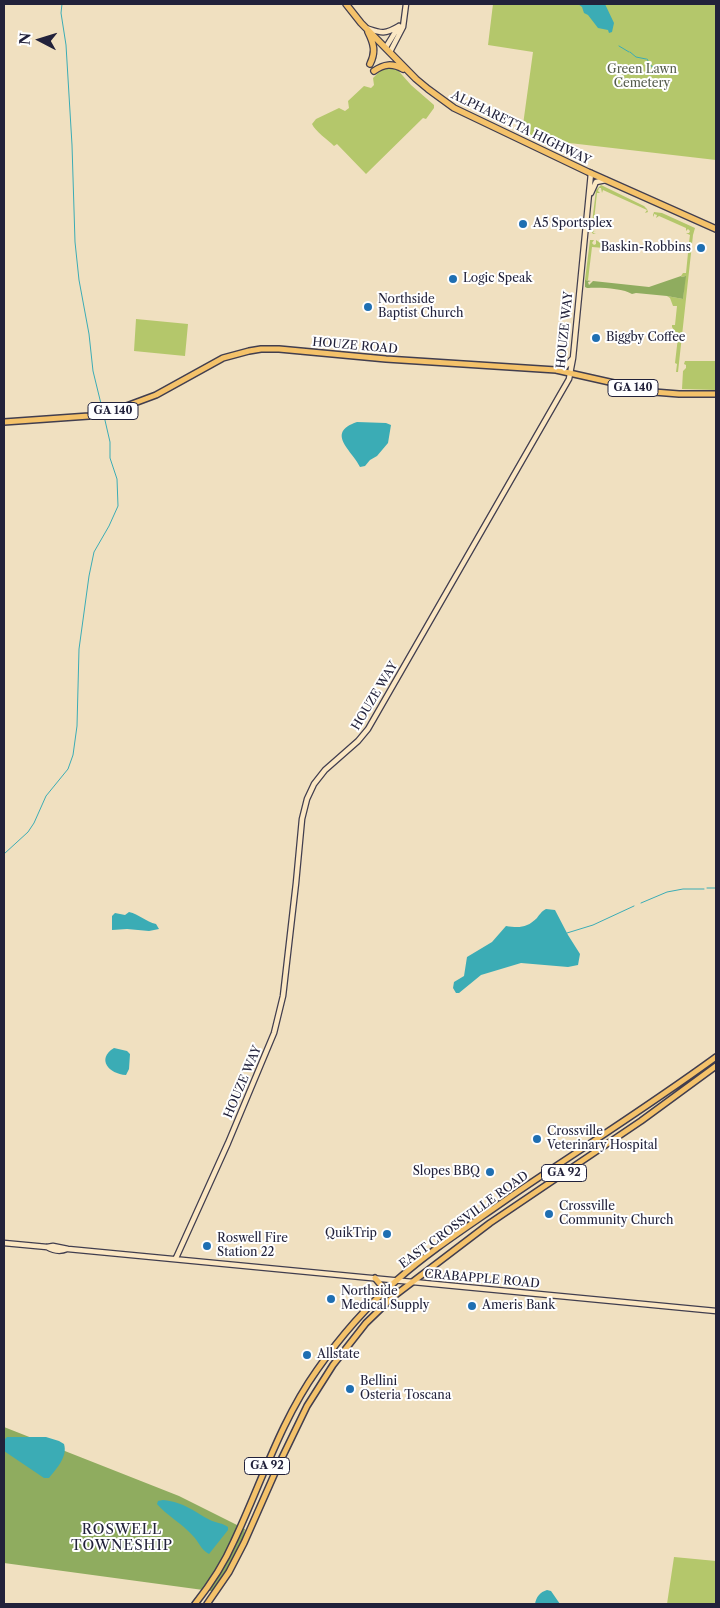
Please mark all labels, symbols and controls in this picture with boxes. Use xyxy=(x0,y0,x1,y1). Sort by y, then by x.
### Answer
north arrow xyxy=(15,15,65,65)
text: N xyxy=(16,32,35,46)
park label: Green Lawn Cemetery xyxy=(607,63,677,91)
street label: ALPHARETTA HIGHWAY xyxy=(449,88,593,168)
place label: A5 Sportsplex xyxy=(533,217,612,231)
marker: A5 Sportsplex xyxy=(517,218,529,230)
place label: Baskin-Robbins xyxy=(601,241,691,255)
marker: Baskin-Robbins xyxy=(695,242,707,254)
place label: Logic Speak xyxy=(463,272,532,286)
marker: Logic Speak xyxy=(447,273,459,285)
street label: HOUZE WAY xyxy=(554,291,576,369)
place label: Northside Baptist Church xyxy=(378,293,463,321)
marker: Northside Baptist Church xyxy=(362,301,374,313)
place label: Biggby Coffee xyxy=(606,331,686,345)
marker: Biggby Coffee xyxy=(590,332,602,344)
street label: HOUZE ROAD xyxy=(312,335,398,357)
road number: GA 140 xyxy=(608,379,658,396)
road number: GA 140 xyxy=(88,402,138,420)
street label: HOUZE WAY xyxy=(349,659,401,733)
street label: HOUZE WAY xyxy=(221,1043,265,1121)
place label: Crossville Veterinary Hospital xyxy=(547,1125,658,1153)
marker: Crossville Veterinary Hospital xyxy=(531,1133,543,1145)
road number: GA 92 xyxy=(542,1164,586,1182)
place label: Slopes BBQ xyxy=(413,1165,480,1179)
marker: Slopes BBQ xyxy=(484,1166,496,1178)
street label: EAST CROSSVILLE ROAD xyxy=(397,1168,531,1272)
place label: Crossville Community Church xyxy=(559,1200,673,1228)
marker: Crossville Community Church xyxy=(543,1208,555,1220)
place label: QuikTrip xyxy=(325,1227,377,1241)
marker: QuikTrip xyxy=(381,1228,393,1240)
place label: Roswell Fire Station 22 xyxy=(217,1232,288,1260)
marker: Roswell Fire Station 22 xyxy=(201,1240,213,1252)
street label: CRABAPPLE ROAD xyxy=(424,1267,540,1291)
place label: Northside Medical Supply xyxy=(341,1285,429,1313)
marker: Northside Medical Supply xyxy=(325,1293,337,1305)
place label: Ameris Bank xyxy=(482,1299,555,1313)
marker: Ameris Bank xyxy=(466,1300,478,1312)
place label: Allstate xyxy=(317,1348,360,1362)
marker: Allstate xyxy=(301,1349,313,1361)
place label: Bellini Osteria Toscana xyxy=(360,1375,451,1403)
marker: Bellini Osteria Toscana xyxy=(344,1383,356,1395)
road number: GA 92 xyxy=(244,1458,290,1474)
district label: ROSWELL TOWNESHIP xyxy=(70,1522,174,1554)

